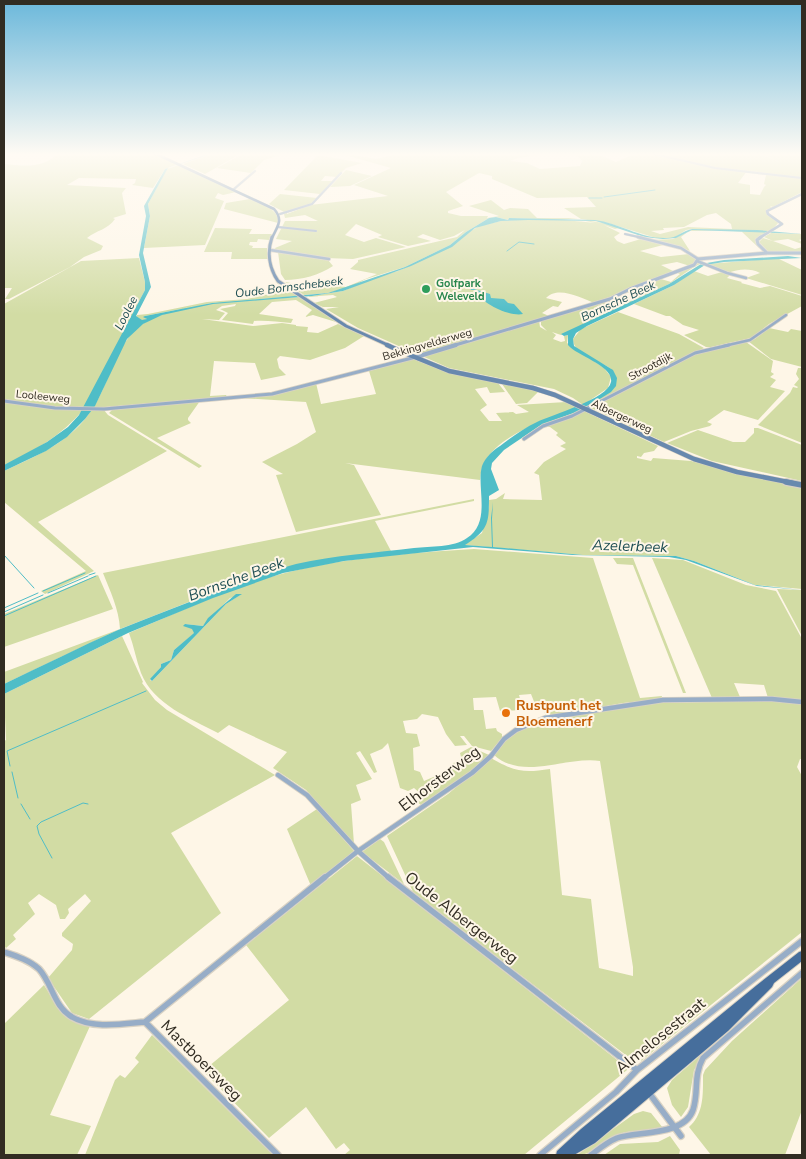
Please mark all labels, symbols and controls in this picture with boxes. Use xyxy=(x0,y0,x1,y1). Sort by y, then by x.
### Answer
water label: Oude Bornschebeek xyxy=(234,272,345,302)
place label: Golfpark Weleveld xyxy=(436,276,485,304)
water label: Bornsche Beek xyxy=(578,276,659,325)
marker: Golfpark Weleveld xyxy=(420,283,432,295)
water label: Loolee xyxy=(111,293,142,333)
street label: Bekkingvelderweg xyxy=(381,325,474,364)
street label: Strootdijk xyxy=(626,348,675,384)
street label: Looleeweg xyxy=(15,386,71,407)
street label: Albergerweg xyxy=(589,396,655,437)
water label: Azelerbeek xyxy=(591,535,669,557)
water label: Bornsche Beek xyxy=(185,552,287,606)
place label: Rustpunt het Bloemenerf xyxy=(516,696,601,731)
marker: Rustpunt het Bloemenerf xyxy=(500,707,512,719)
street label: Elhorsterweg xyxy=(394,741,485,817)
street label: Oude Albergerweg xyxy=(400,867,523,969)
street label: Almelosestraat xyxy=(611,992,711,1079)
street label: Mastboersweg xyxy=(156,1015,247,1106)

